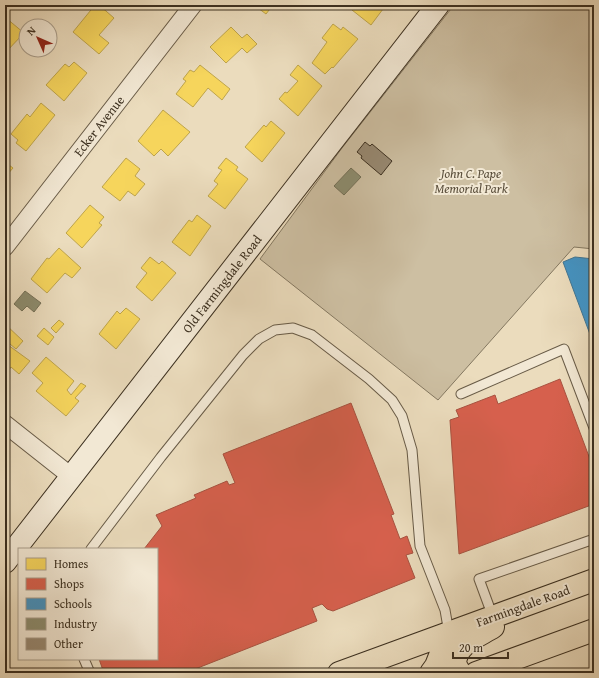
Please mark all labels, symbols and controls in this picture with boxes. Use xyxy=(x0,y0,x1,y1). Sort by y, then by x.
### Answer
north arrow xyxy=(18,18,58,58)
text: N xyxy=(23,22,40,39)
street label: Ecker Avenue xyxy=(69,91,129,161)
park label: John C. Pape Memorial Park xyxy=(434,164,508,198)
street label: Old Farmingdale Road xyxy=(178,231,266,337)
legend xyxy=(18,548,158,660)
text: Homes xyxy=(54,555,89,572)
text: Shops xyxy=(54,575,84,592)
street label: Farmingdale Road xyxy=(474,580,572,632)
text: Schools xyxy=(54,595,92,612)
text: Industry xyxy=(54,615,97,632)
scale bar xyxy=(453,634,508,660)
text: Other xyxy=(54,635,83,652)
text: 20 m xyxy=(459,639,483,656)

